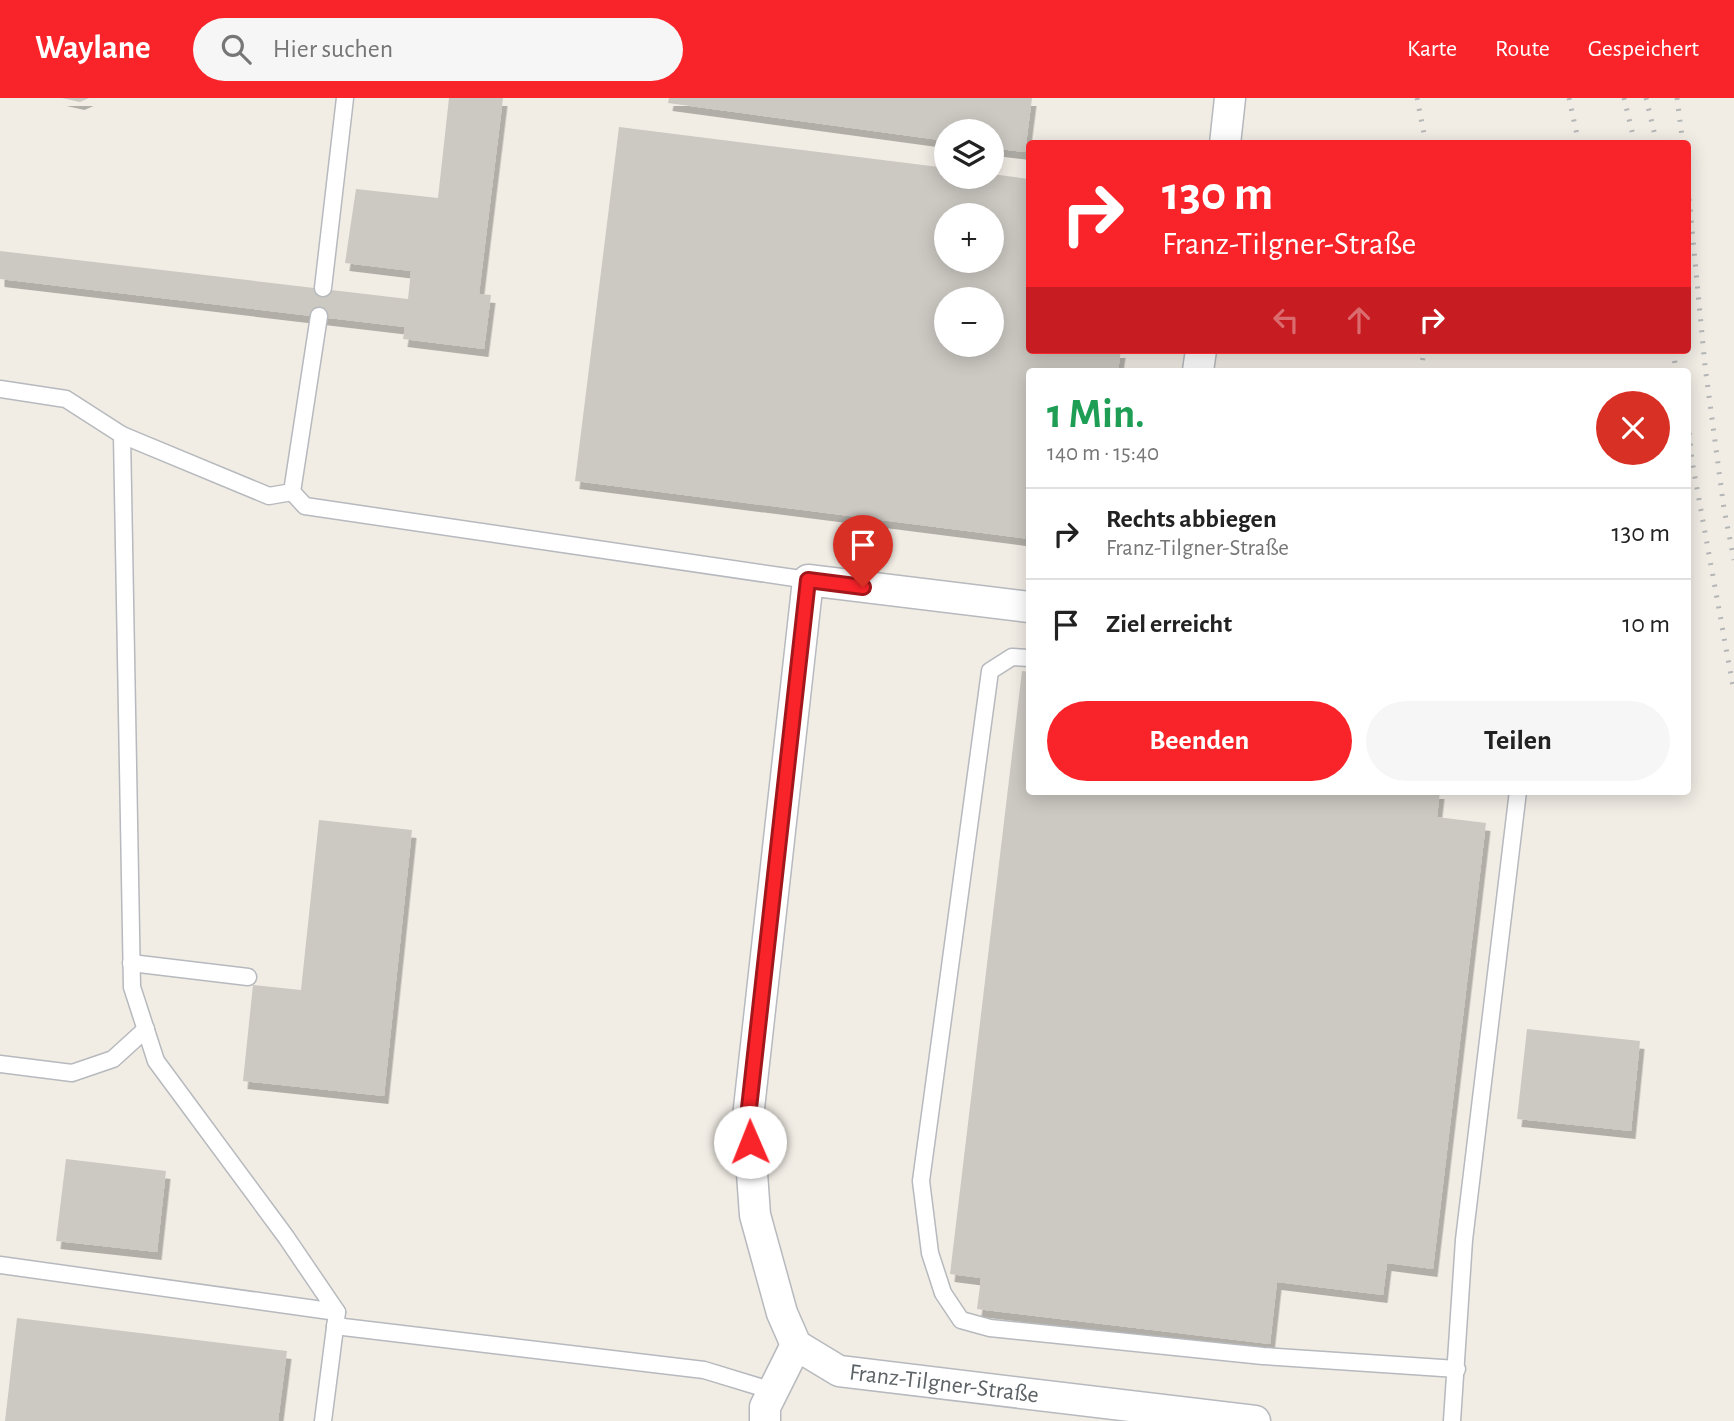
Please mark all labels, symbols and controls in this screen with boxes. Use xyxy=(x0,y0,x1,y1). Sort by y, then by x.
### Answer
search box xyxy=(193,18,683,81)
icon: search xyxy=(217,30,255,68)
text: Waylane xyxy=(35,32,151,65)
text: Hier suchen xyxy=(273,36,393,62)
text: Karte xyxy=(1407,37,1457,61)
text: Route xyxy=(1495,37,1550,61)
text: Gespeichert xyxy=(1588,37,1699,61)
map controls xyxy=(934,119,1004,357)
button: layers xyxy=(934,119,1004,189)
icon: right xyxy=(1047,168,1138,259)
text: 130 m xyxy=(1162,170,1273,219)
button: + xyxy=(934,203,1004,273)
text: Franz-Tilgner-Straße xyxy=(1162,228,1416,260)
button: − xyxy=(934,287,1004,357)
icon: left xyxy=(1267,301,1305,339)
icon: ahead xyxy=(1340,301,1378,339)
icon: right xyxy=(1413,301,1451,339)
button: close xyxy=(1596,391,1670,465)
text: 1 Min. xyxy=(1047,393,1145,435)
text: 140 m · 15:40 xyxy=(1047,442,1159,465)
text: Rechts abbiegen xyxy=(1106,506,1277,532)
pin xyxy=(833,515,893,587)
icon: right xyxy=(1047,515,1085,553)
text: 130 m xyxy=(1612,520,1670,546)
icon: arrive xyxy=(844,526,882,564)
text: Franz-Tilgner-Straße xyxy=(1106,537,1289,560)
icon: arrive xyxy=(1047,606,1085,644)
text: Ziel erreicht xyxy=(1106,611,1232,637)
text: 10 m xyxy=(1622,611,1670,637)
button: Beenden xyxy=(1047,701,1352,781)
button: Teilen xyxy=(1366,701,1670,781)
position arrow xyxy=(713,1105,787,1179)
street label: Franz-Tilgner-Straße xyxy=(848,1360,1040,1408)

